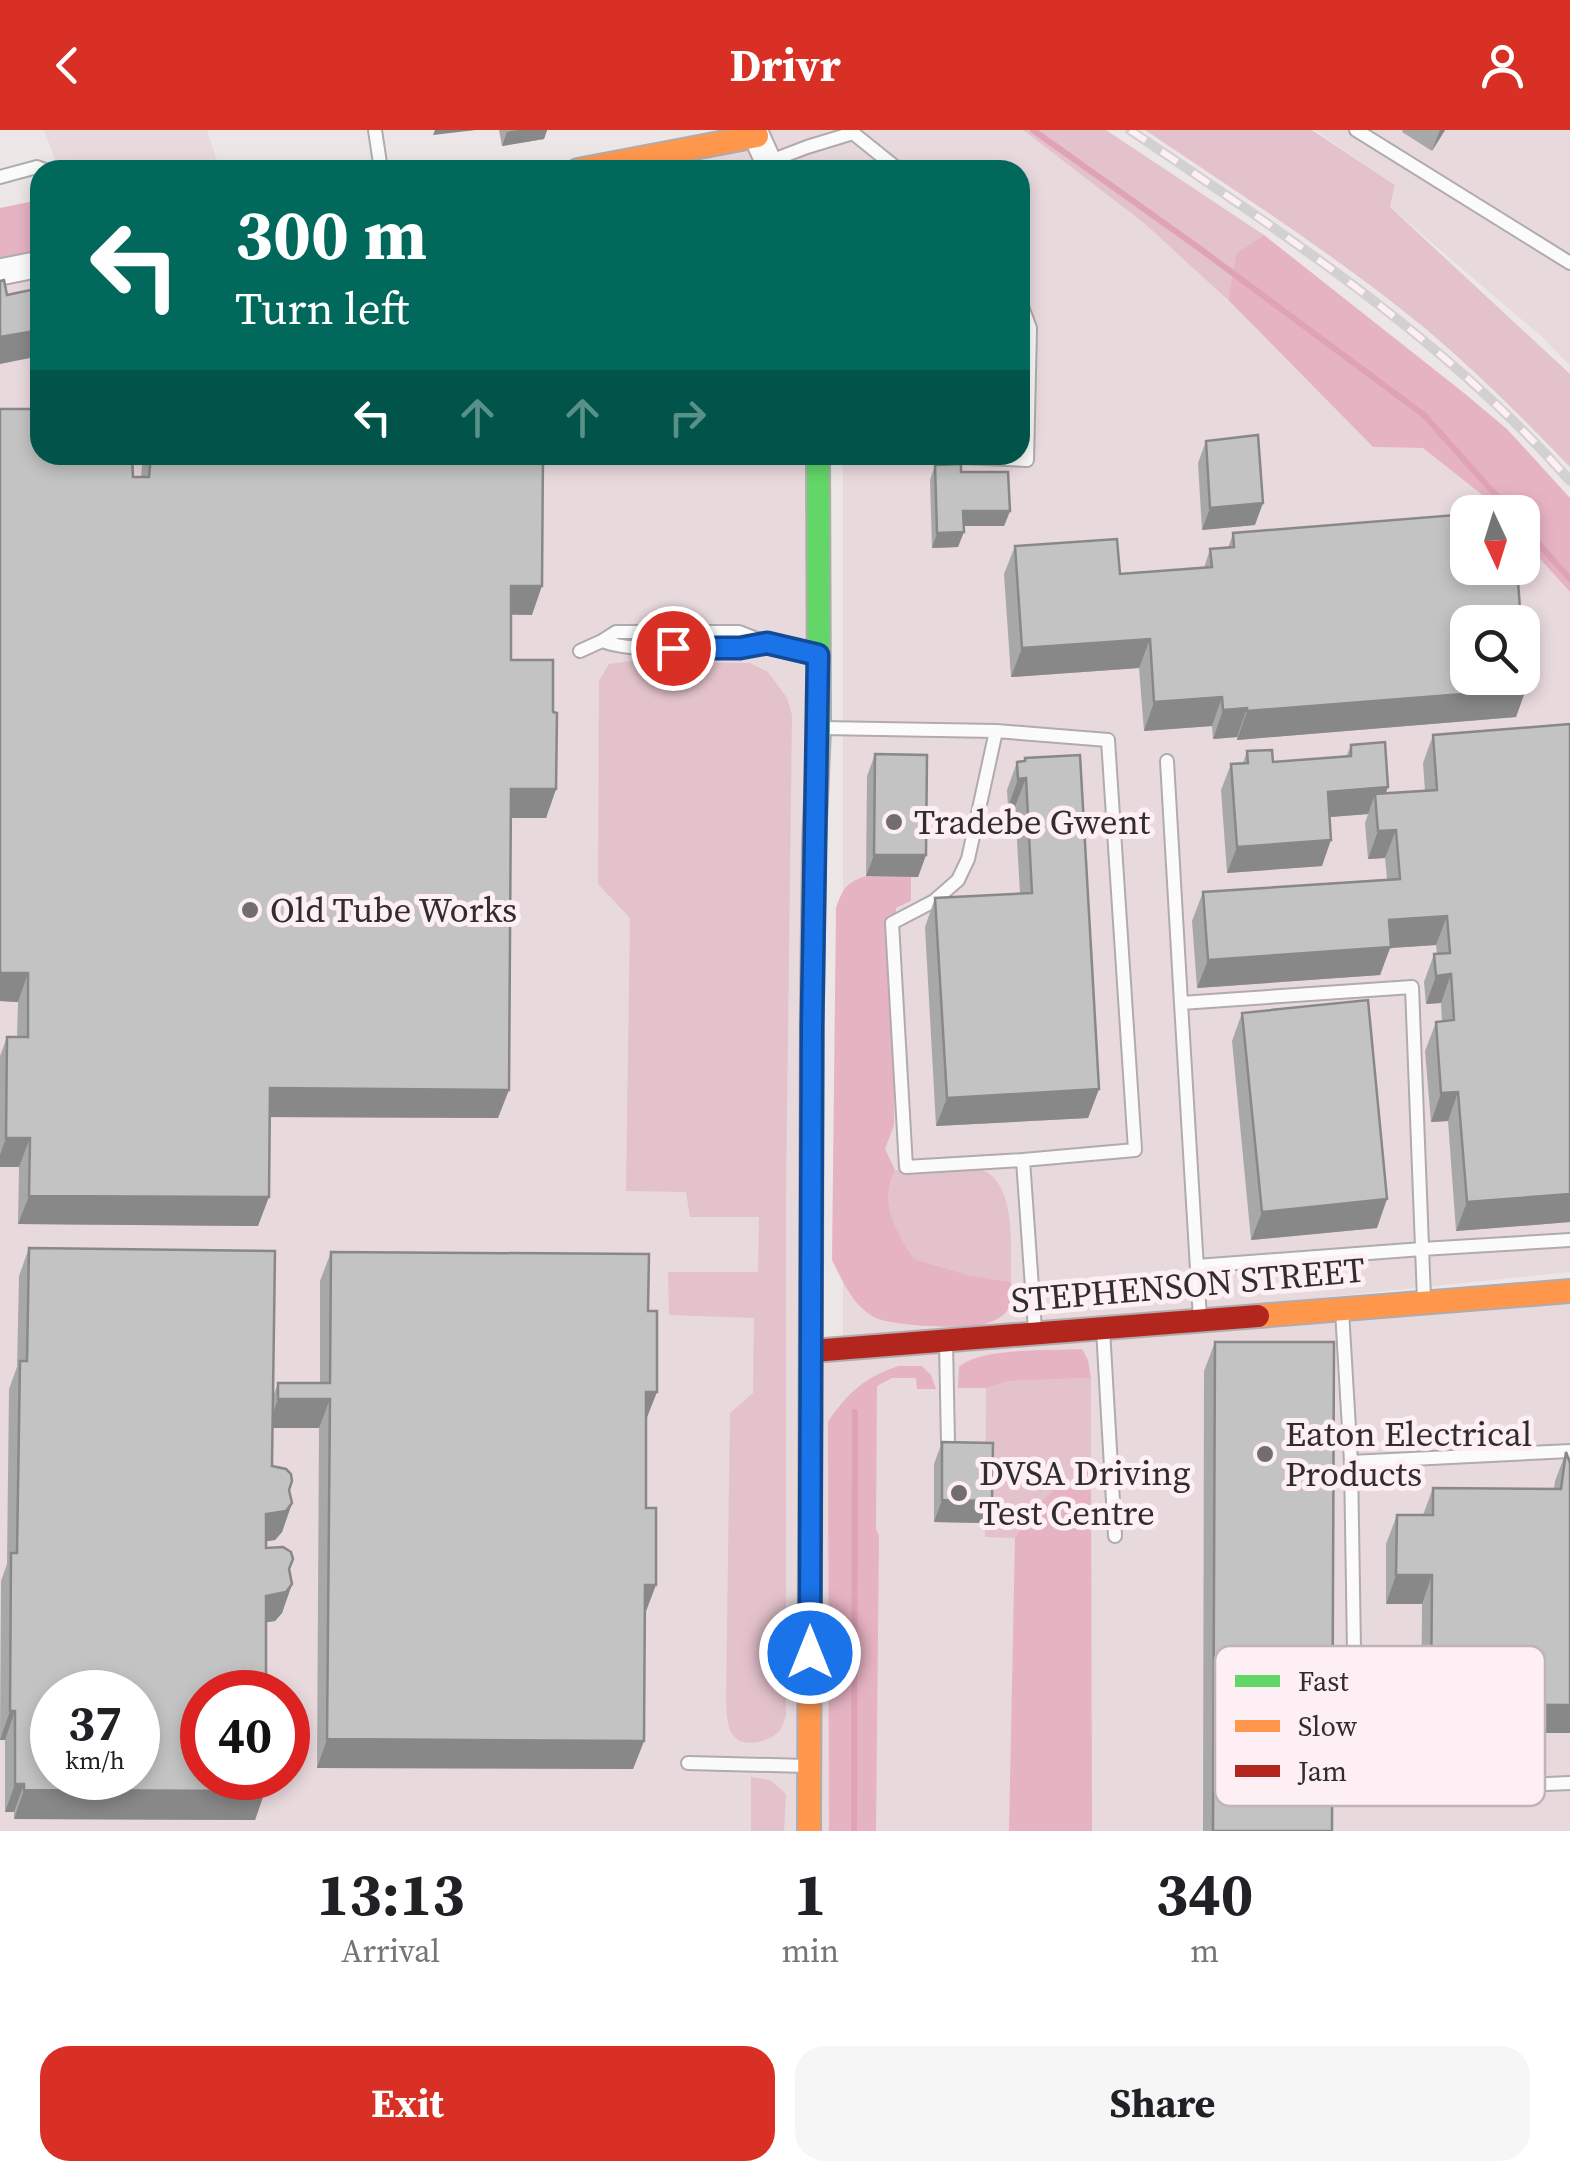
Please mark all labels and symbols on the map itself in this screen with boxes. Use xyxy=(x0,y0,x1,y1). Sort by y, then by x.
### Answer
north arrow xyxy=(1450,495,1540,585)
pin xyxy=(631,606,716,691)
place label: Tradebe Gwent xyxy=(914,798,1151,846)
marker: Tradebe Gwent xyxy=(883,811,905,833)
place label: Old Tube Works xyxy=(270,886,517,934)
marker: Old Tube Works xyxy=(239,899,261,921)
street label: STEPHENSON STREET xyxy=(1009,1246,1367,1324)
place label: Eaton Electrical Products xyxy=(1285,1410,1532,1498)
marker: Eaton Electrical Products xyxy=(1254,1443,1276,1465)
place label: DVSA Driving Test Centre xyxy=(979,1449,1191,1537)
marker: DVSA Driving Test Centre xyxy=(948,1482,970,1504)
position arrow xyxy=(758,1601,862,1705)
legend xyxy=(1215,1646,1545,1806)
text: Fast xyxy=(1298,1662,1349,1700)
speed limit sign: 40 xyxy=(180,1670,310,1800)
text: Slow xyxy=(1298,1707,1358,1745)
text: Jam xyxy=(1297,1752,1347,1790)

